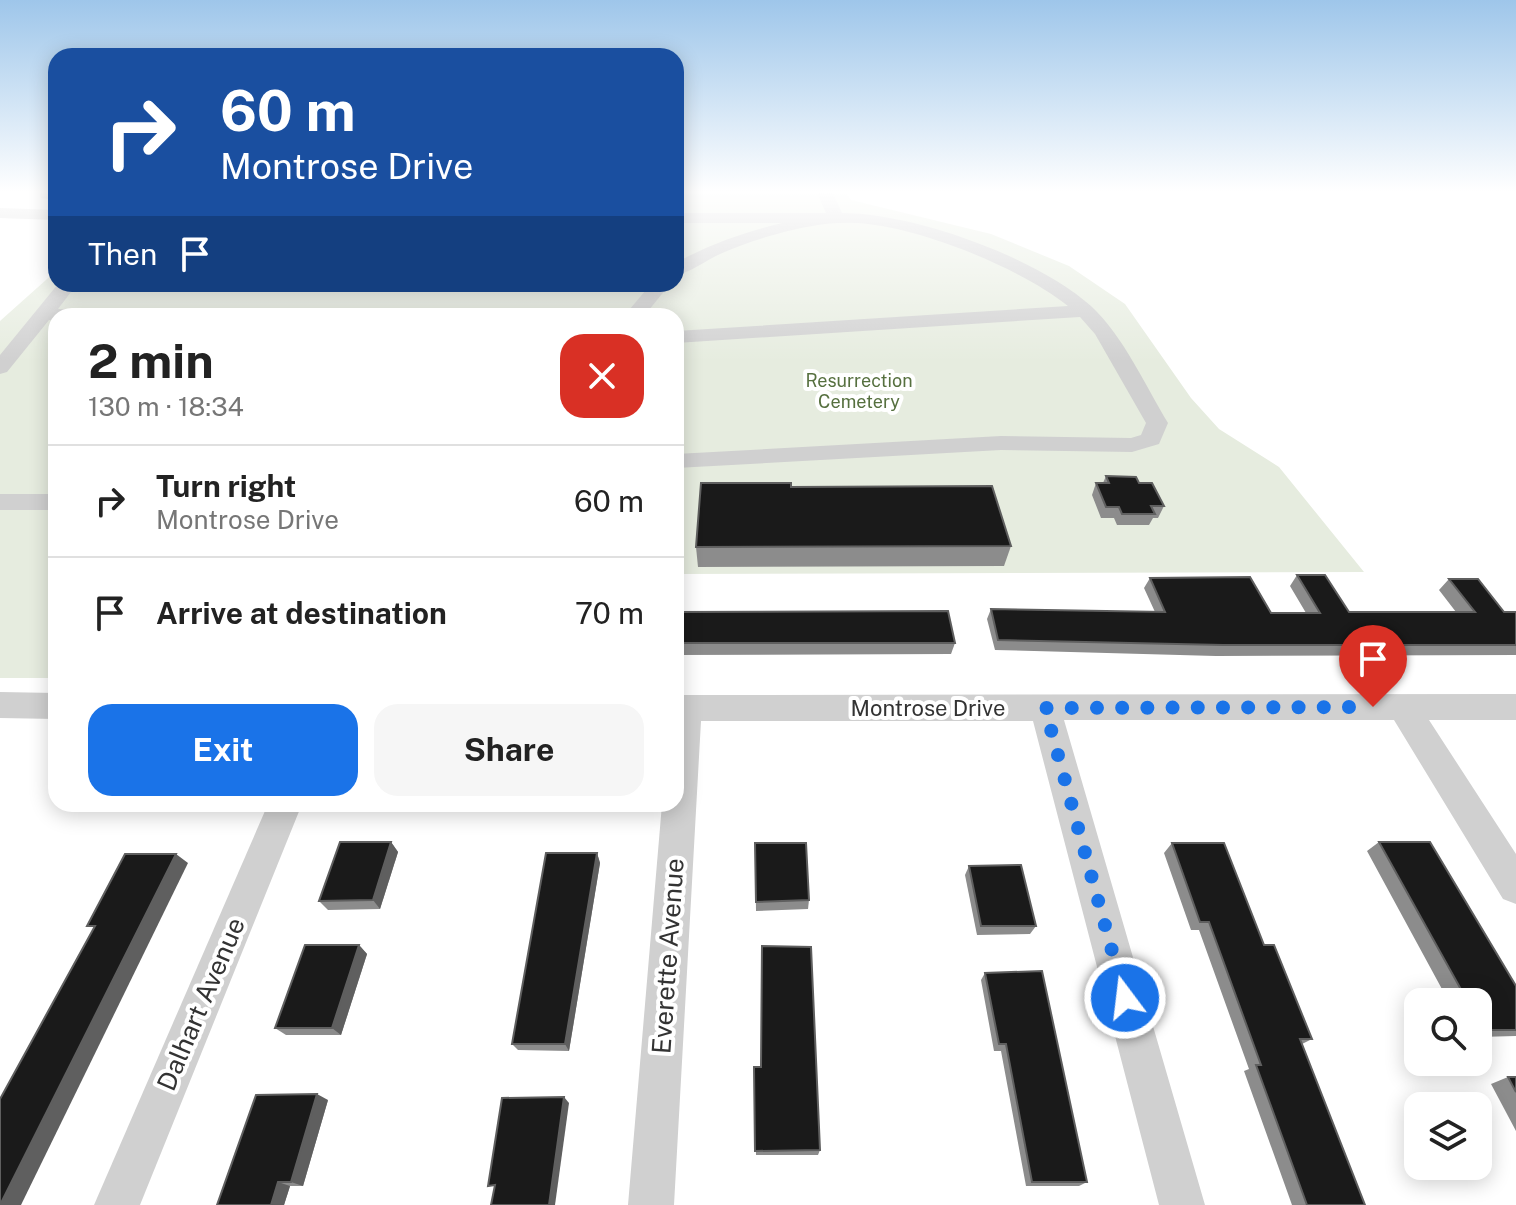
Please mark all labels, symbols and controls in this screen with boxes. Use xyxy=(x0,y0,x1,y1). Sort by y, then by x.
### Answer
text: 60 m xyxy=(220,78,356,144)
icon: right xyxy=(88,80,192,184)
text: Montrose Drive xyxy=(220,145,473,187)
icon: arrive xyxy=(173,232,217,276)
text: Then xyxy=(88,236,157,272)
text: 2 min xyxy=(88,332,214,389)
button: close xyxy=(560,334,644,418)
park label: Resurrection Cemetery xyxy=(805,370,913,412)
text: 130 m · 18:34 xyxy=(88,391,244,422)
text: Turn right xyxy=(156,468,296,504)
icon: right xyxy=(88,479,132,523)
text: 60 m xyxy=(574,483,644,519)
text: Montrose Drive xyxy=(156,504,339,535)
icon: arrive xyxy=(88,591,132,635)
text: Arrive at destination xyxy=(156,595,447,631)
text: 70 m xyxy=(575,595,644,631)
pin xyxy=(1339,625,1407,707)
icon: arrive xyxy=(1351,637,1395,681)
street label: Montrose Drive xyxy=(851,695,1005,721)
button: Exit xyxy=(88,704,358,796)
button: Share xyxy=(374,704,644,796)
street label: Everette Avenue xyxy=(645,857,690,1055)
street label: Dalhart Avenue xyxy=(150,913,251,1095)
position arrow xyxy=(1083,956,1167,1040)
map controls xyxy=(1404,988,1492,1180)
button: search xyxy=(1404,988,1492,1076)
button: layers xyxy=(1404,1092,1492,1180)

